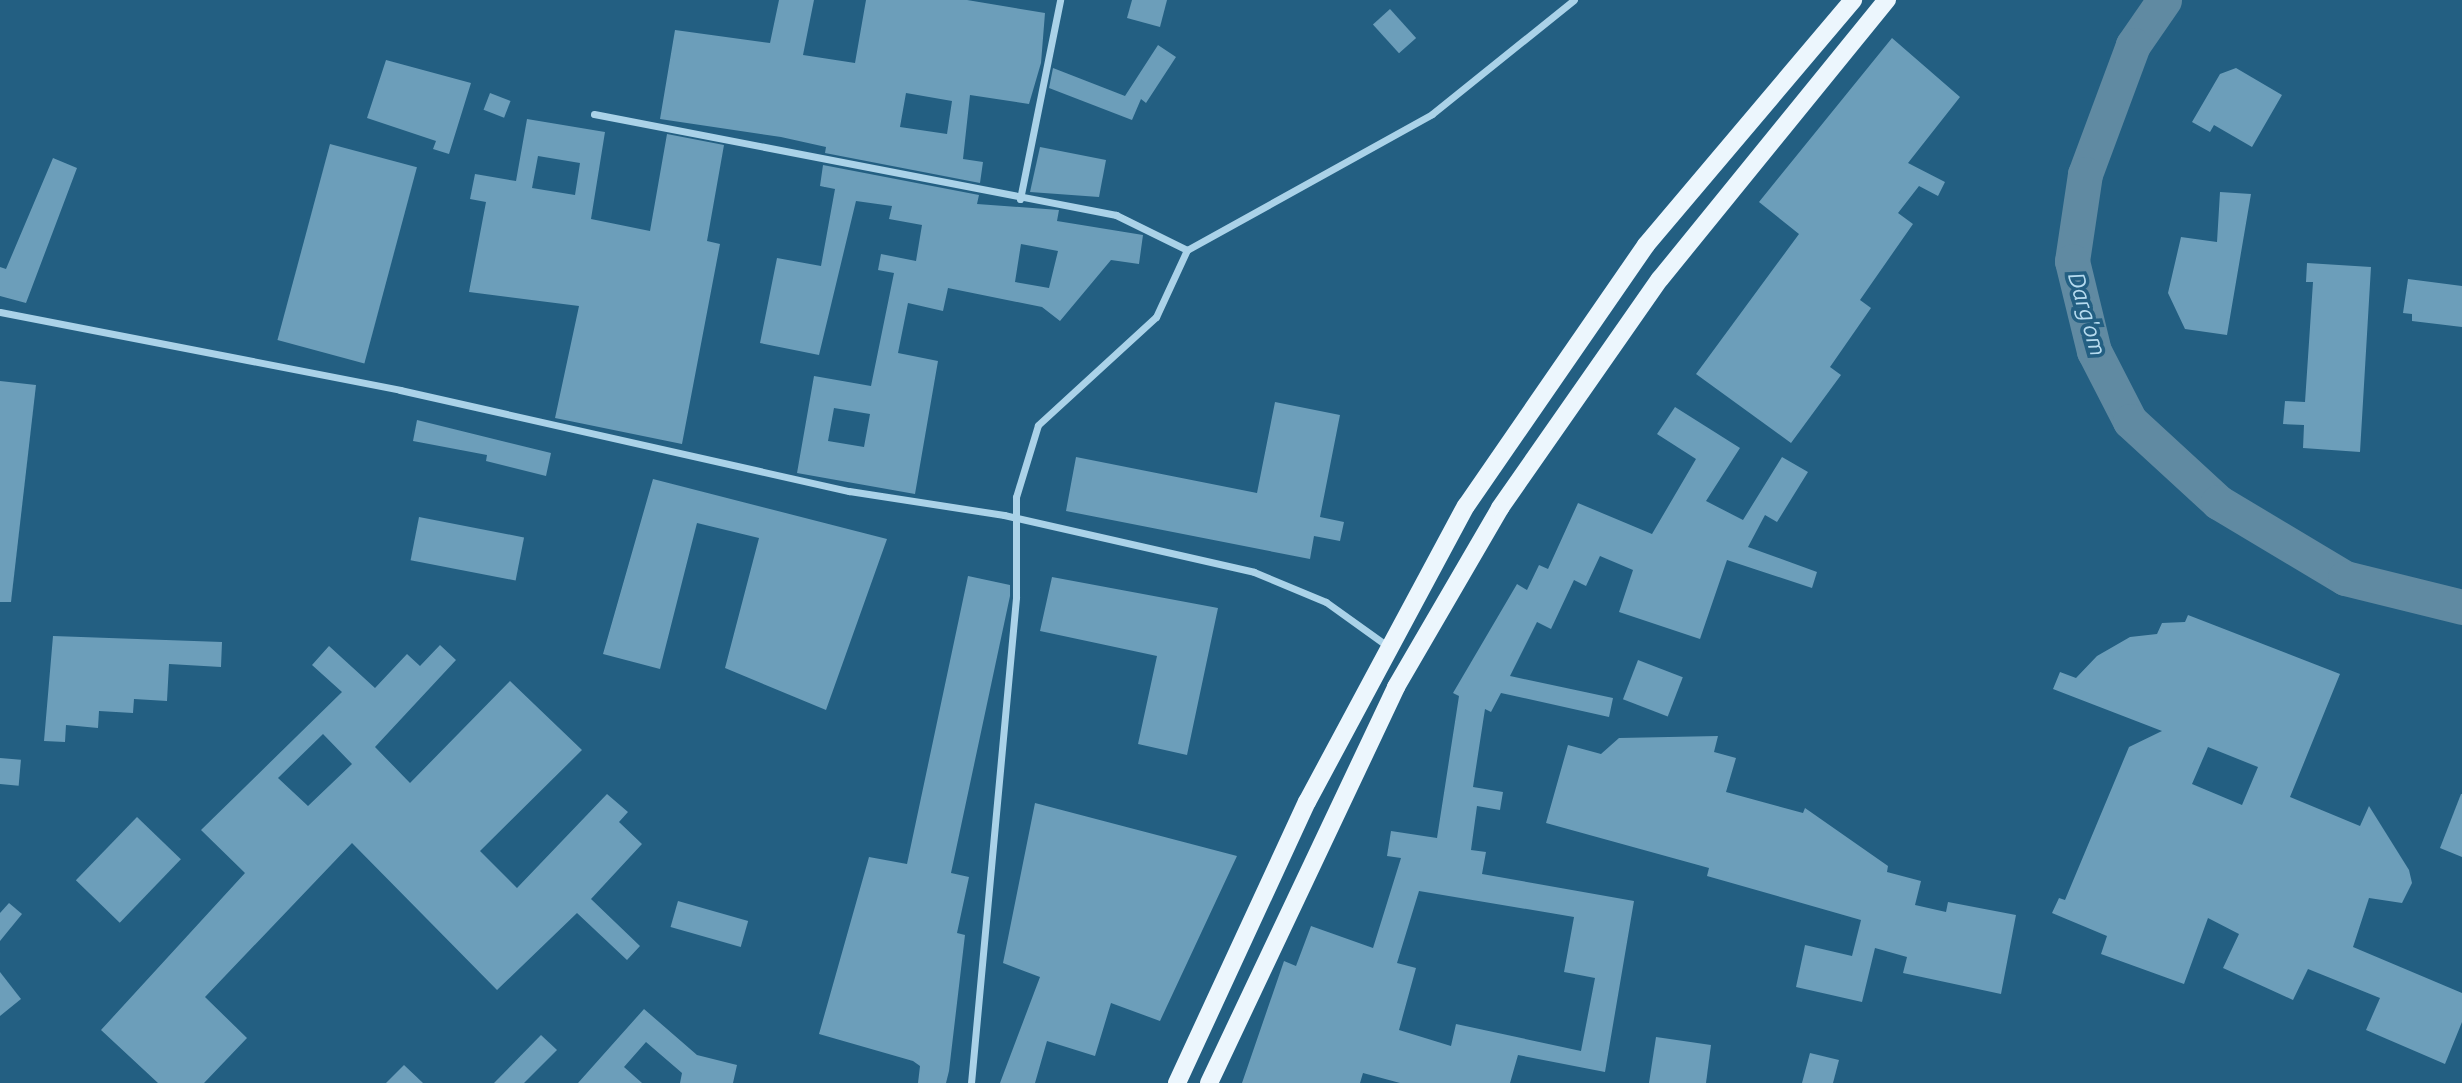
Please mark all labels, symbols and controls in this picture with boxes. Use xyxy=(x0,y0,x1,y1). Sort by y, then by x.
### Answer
water label: Darg'om xyxy=(2062,269,2112,359)

